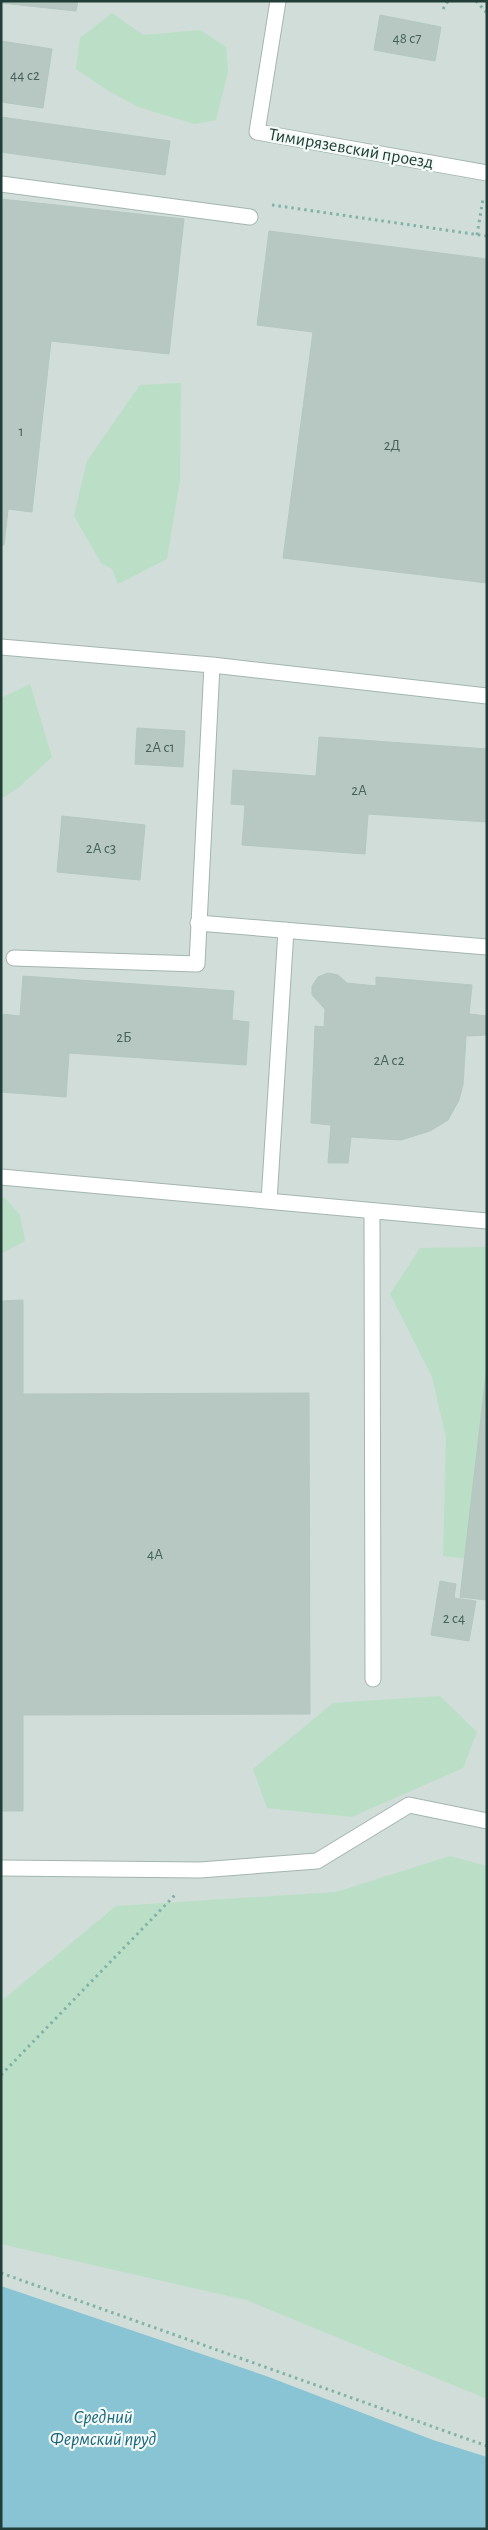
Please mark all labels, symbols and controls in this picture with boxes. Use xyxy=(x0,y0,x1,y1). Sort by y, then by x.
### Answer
house number: 48 с7 xyxy=(392,31,422,46)
house number: 44 с2 xyxy=(10,68,40,83)
street label: Тимирязевский проезд xyxy=(267,126,435,172)
house number: 1 xyxy=(18,424,24,439)
house number: 2Д xyxy=(384,438,401,453)
house number: 2А с1 xyxy=(145,740,175,755)
house number: 2А xyxy=(351,783,367,798)
house number: 2А с3 xyxy=(86,841,116,856)
house number: 2Б xyxy=(116,1030,132,1045)
house number: 2А с2 xyxy=(373,1053,405,1068)
house number: 4А xyxy=(147,1547,163,1562)
house number: 2 с4 xyxy=(443,1611,465,1626)
water label: Средний Фермский пруд xyxy=(50,2408,156,2449)

